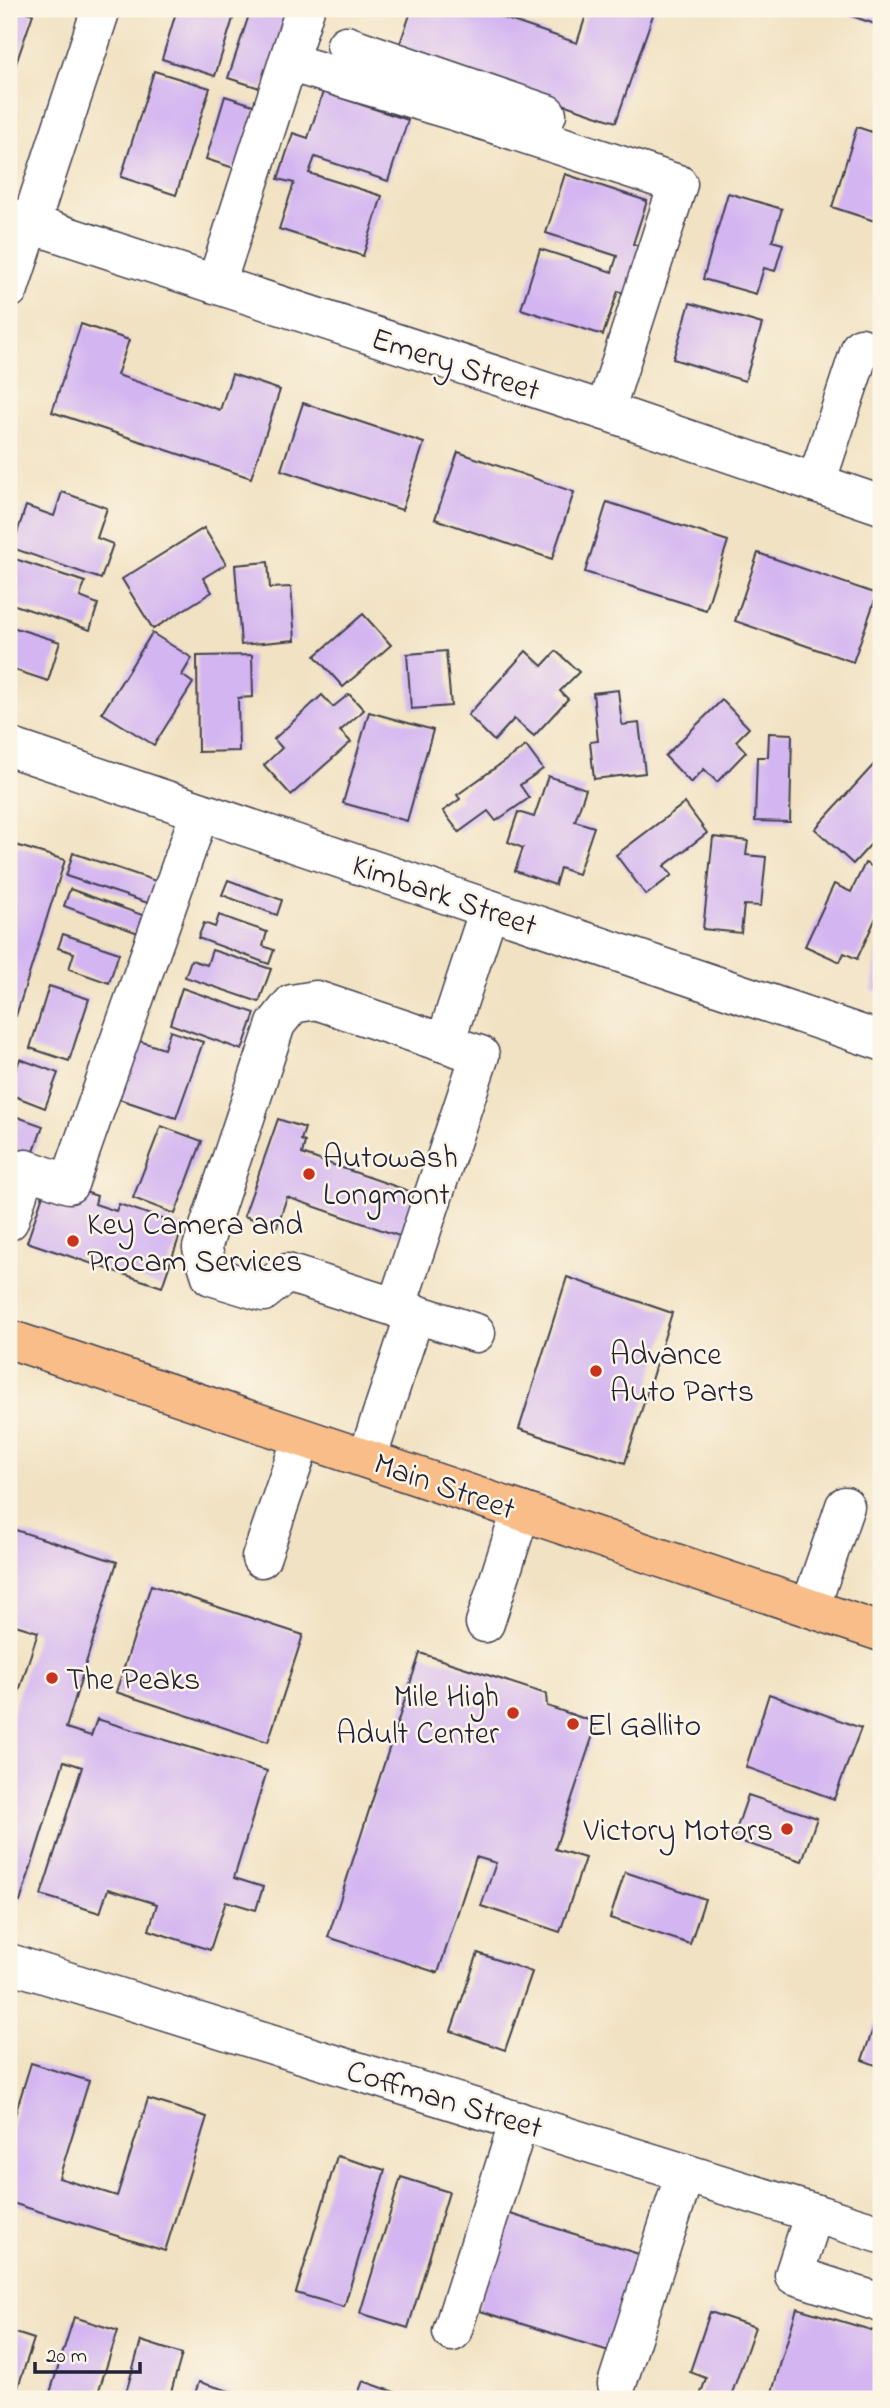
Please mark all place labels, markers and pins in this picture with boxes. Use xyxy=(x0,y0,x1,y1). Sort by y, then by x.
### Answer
place label: Autowash Longmont xyxy=(323,1136,458,1220)
marker: Autowash Longmont xyxy=(301,1166,317,1182)
place label: Key Camera and Procam Services xyxy=(87,1203,303,1287)
marker: Key Camera and Procam Services xyxy=(65,1233,81,1249)
place label: Advance Auto Parts xyxy=(610,1333,754,1417)
marker: Advance Auto Parts xyxy=(588,1363,604,1379)
place label: The Peaks xyxy=(66,1658,200,1705)
marker: The Peaks xyxy=(44,1670,60,1686)
place label: Mile High Adult Center xyxy=(336,1675,499,1759)
place label: El Gallito xyxy=(587,1704,701,1751)
marker: Mile High Adult Center xyxy=(505,1705,521,1721)
marker: El Gallito xyxy=(565,1716,581,1732)
place label: Victory Motors xyxy=(583,1809,773,1856)
marker: Victory Motors xyxy=(779,1821,795,1837)

